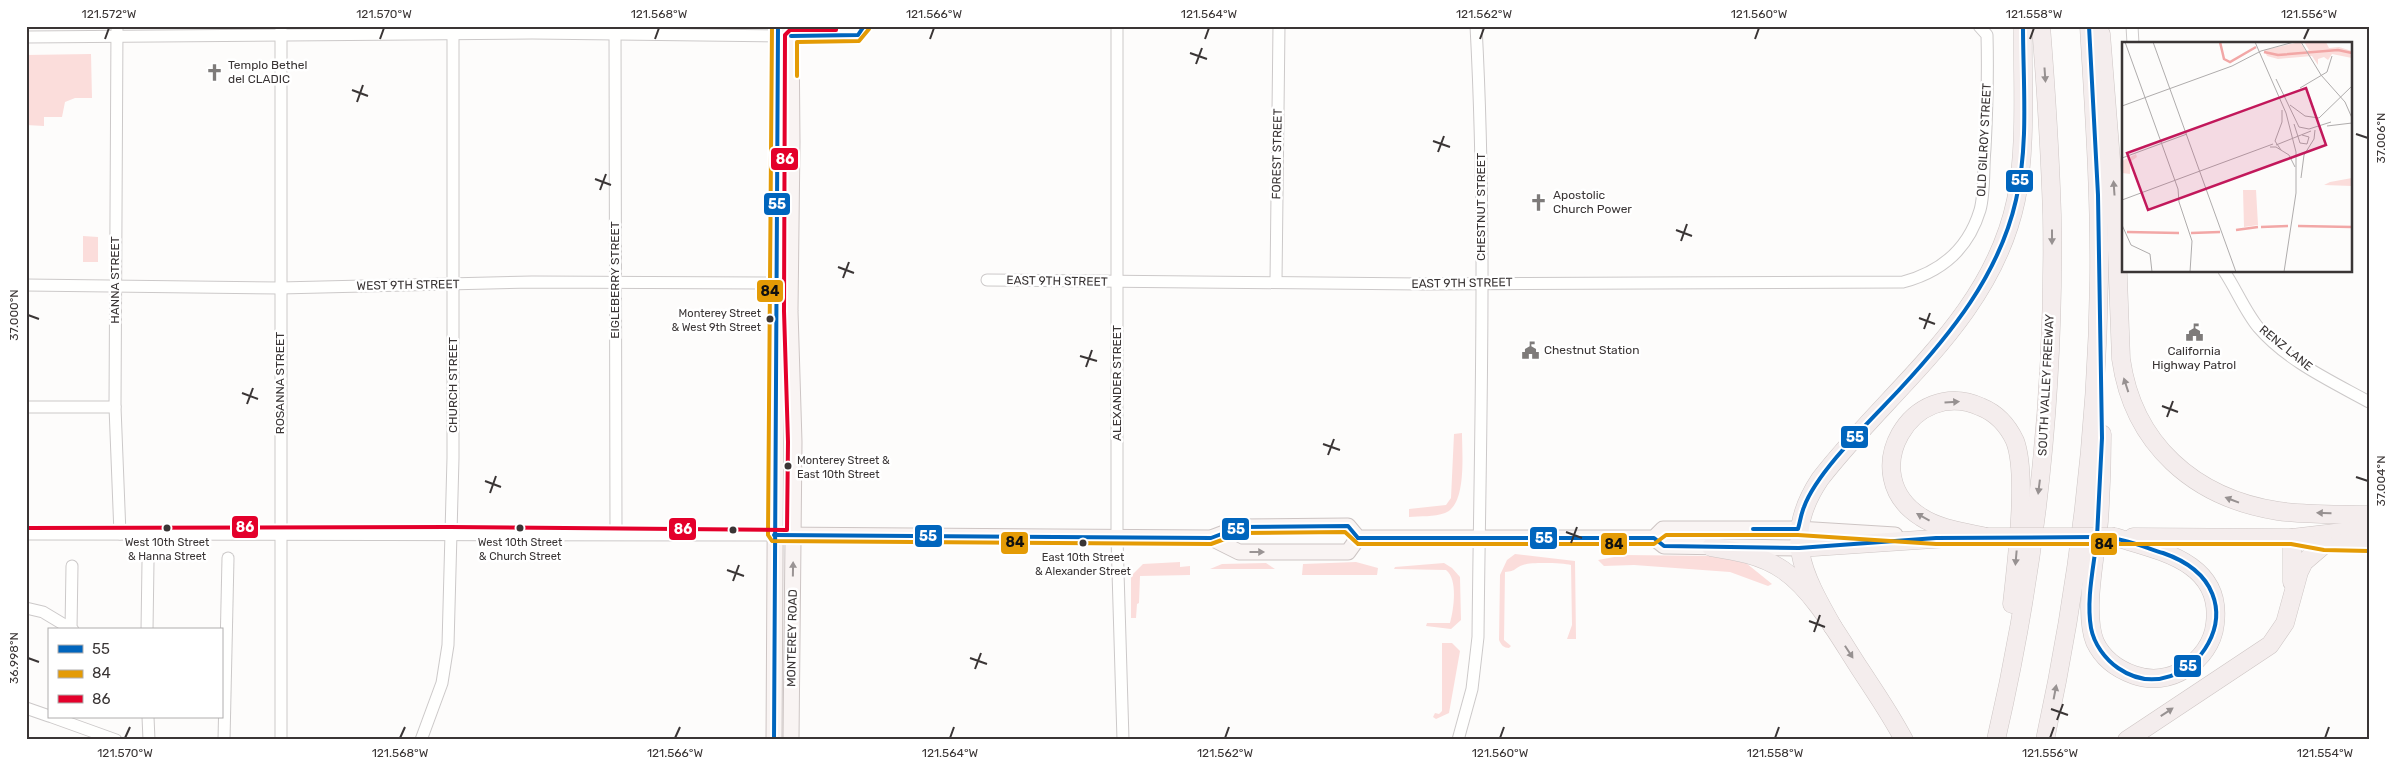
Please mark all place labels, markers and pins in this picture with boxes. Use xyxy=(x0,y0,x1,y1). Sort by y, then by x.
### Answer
place label: Templo Bethel del CLADIC xyxy=(228,58,307,86)
church icon: Templo Bethel del CLADIC xyxy=(204,62,224,82)
place label: Apostolic Church Power xyxy=(1553,188,1632,216)
church icon: Apostolic Church Power xyxy=(1529,192,1549,212)
place label: Monterey Street & West 9th Street xyxy=(671,307,762,334)
marker: Monterey Street & West 9th Street xyxy=(765,314,775,324)
public building icon: California Highway Patrol xyxy=(2184,322,2204,342)
public building icon: Chestnut Station xyxy=(1520,340,1540,360)
place label: Chestnut Station xyxy=(1544,343,1639,357)
place label: California Highway Patrol xyxy=(2152,344,2236,372)
place label: Monterey Street & East 10th Street xyxy=(797,454,890,481)
marker: Monterey Street & East 10th Street xyxy=(783,461,793,471)
marker: West 10th Street & Hanna Street xyxy=(162,523,172,533)
marker: West 10th Street & Church Street xyxy=(515,523,525,533)
unlabelled marker xyxy=(728,525,738,535)
place label: West 10th Street & Hanna Street xyxy=(125,536,210,563)
place label: West 10th Street & Church Street xyxy=(478,536,563,563)
marker: East 10th Street & Alexander Street xyxy=(1078,538,1088,548)
place label: East 10th Street & Alexander Street xyxy=(1035,551,1132,578)

